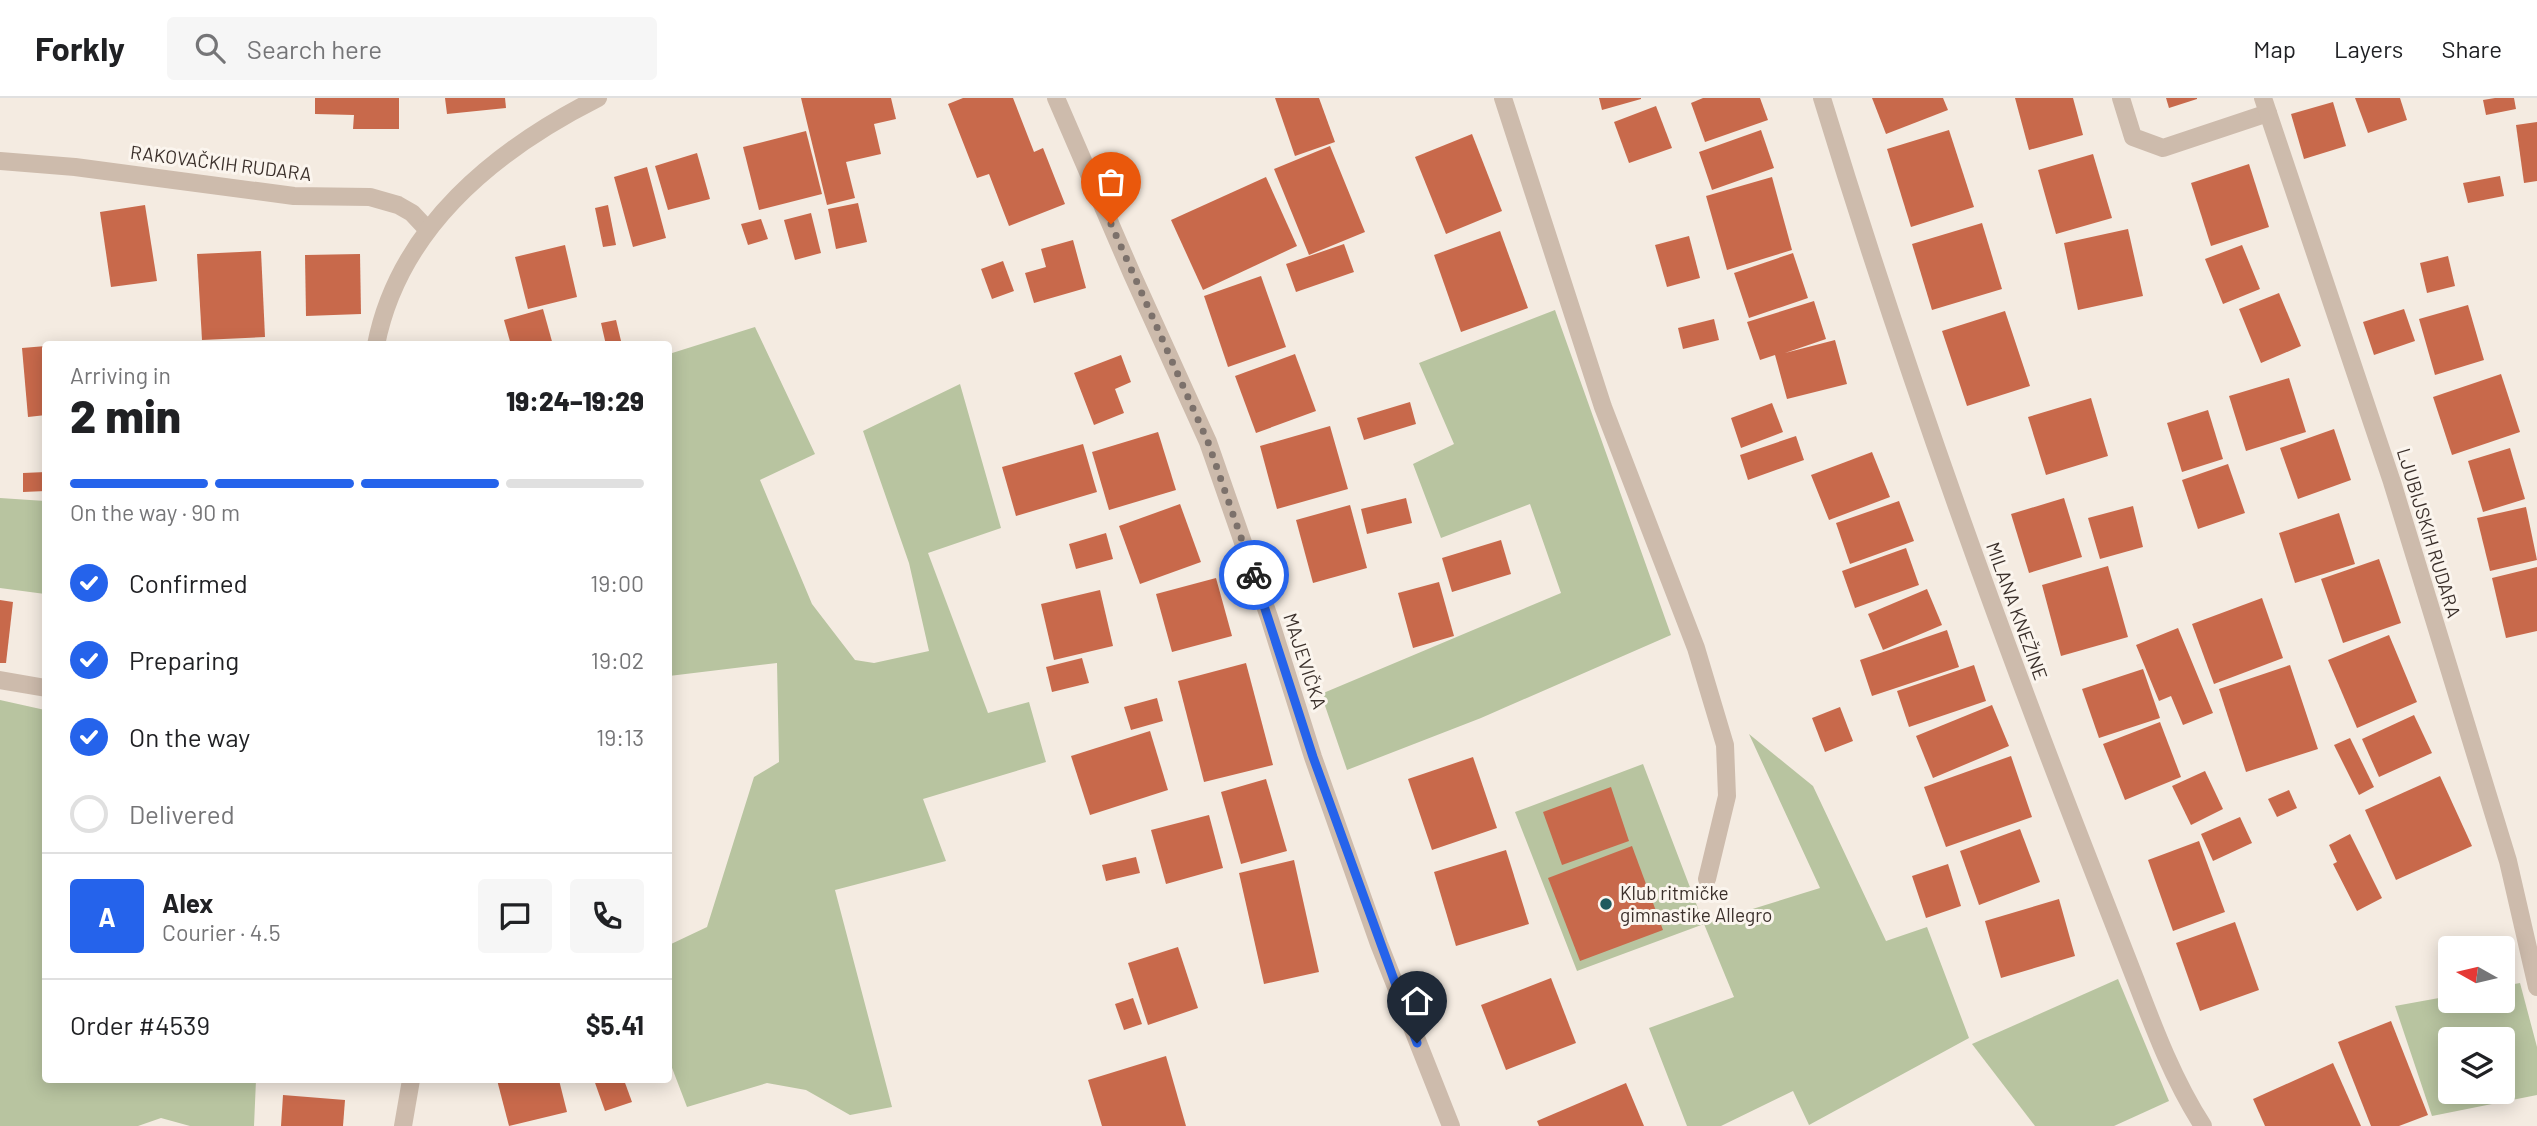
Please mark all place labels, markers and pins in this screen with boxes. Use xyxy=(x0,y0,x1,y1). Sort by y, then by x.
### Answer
pin xyxy=(1081,152,1141,224)
place label: Klub ritmičke gimnastike Allegro xyxy=(1620,881,1772,926)
marker: Klub ritmičke gimnastike Allegro xyxy=(1598,896,1614,912)
pin xyxy=(1387,971,1447,1043)

